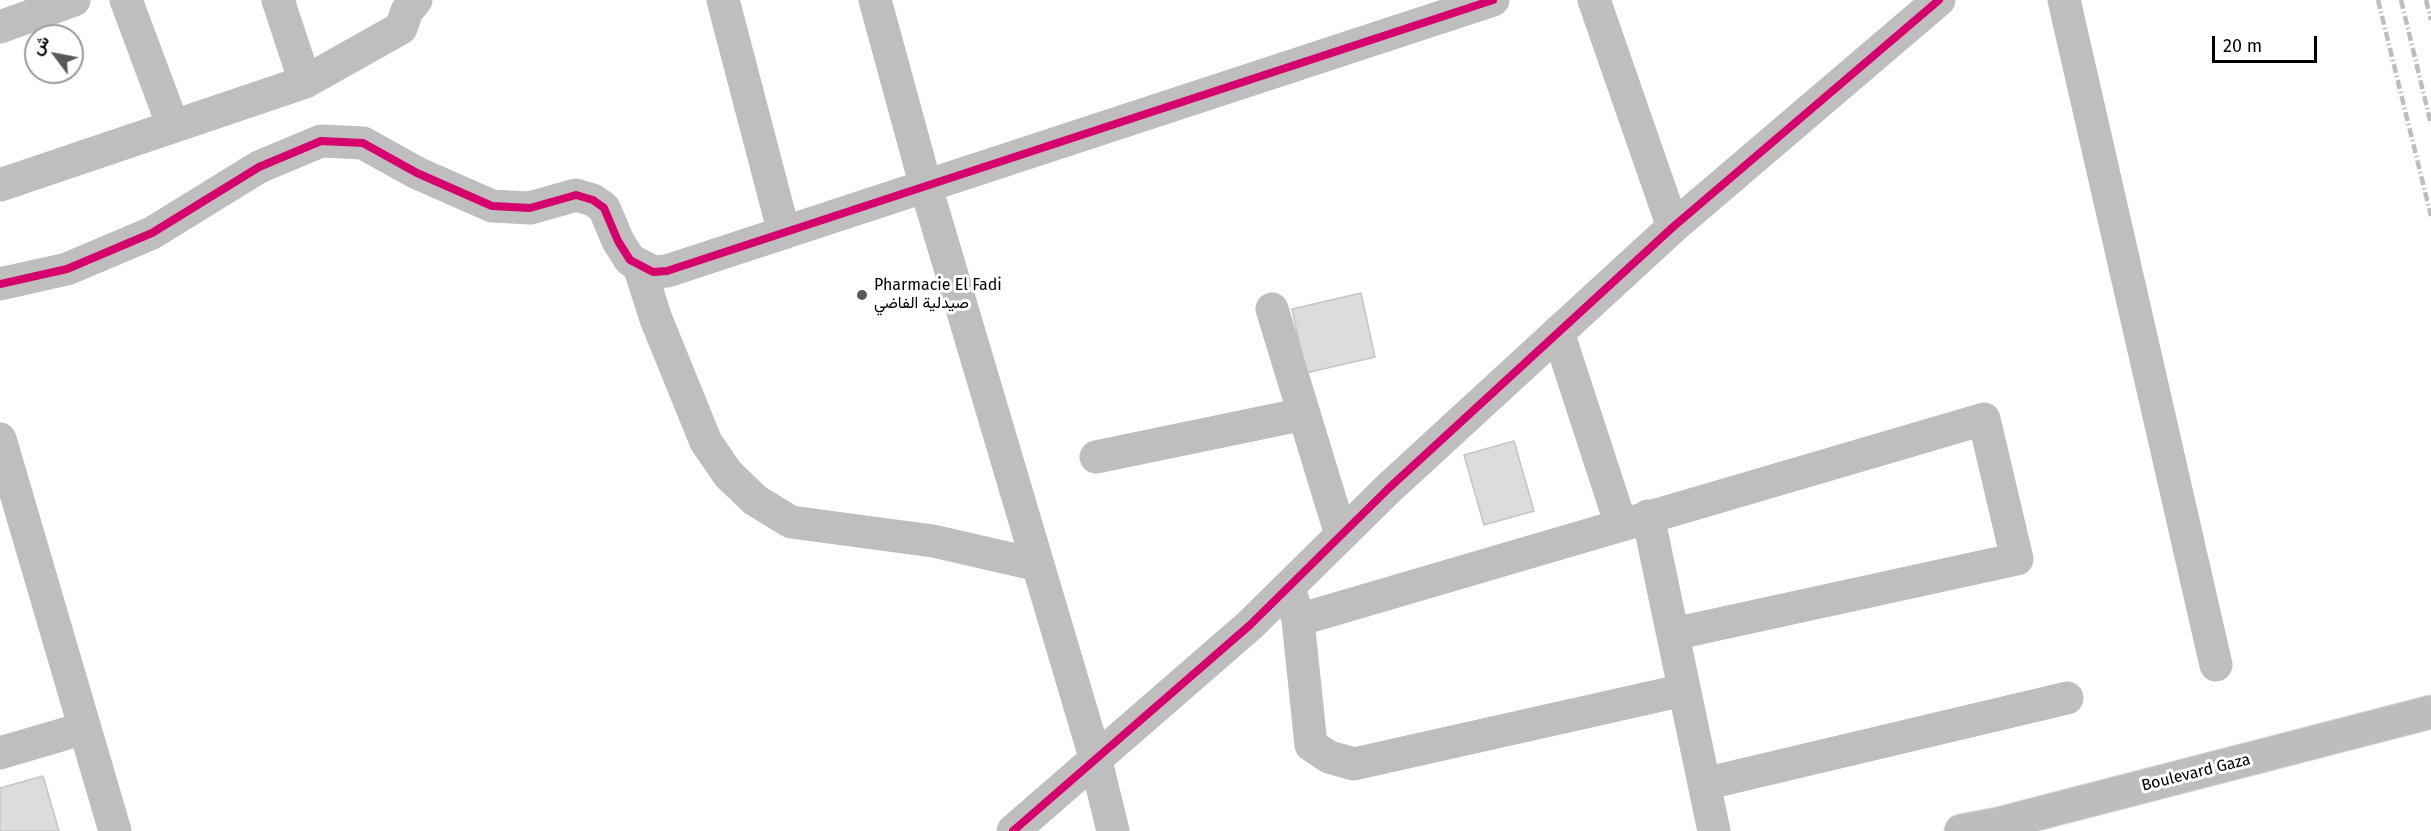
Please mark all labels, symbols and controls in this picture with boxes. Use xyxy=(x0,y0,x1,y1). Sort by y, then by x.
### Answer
north arrow xyxy=(24,24,84,84)
scale bar xyxy=(2215,24,2320,62)
text: ش xyxy=(27,32,53,58)
text: 20 m xyxy=(2223,35,2262,57)
place label: Pharmacie El Fadi صيدلية الفاضي xyxy=(874,276,1002,314)
marker: Pharmacie El Fadi صيدلية الفاضي xyxy=(855,288,869,302)
street label: Boulevard Gaza xyxy=(2139,750,2253,796)

